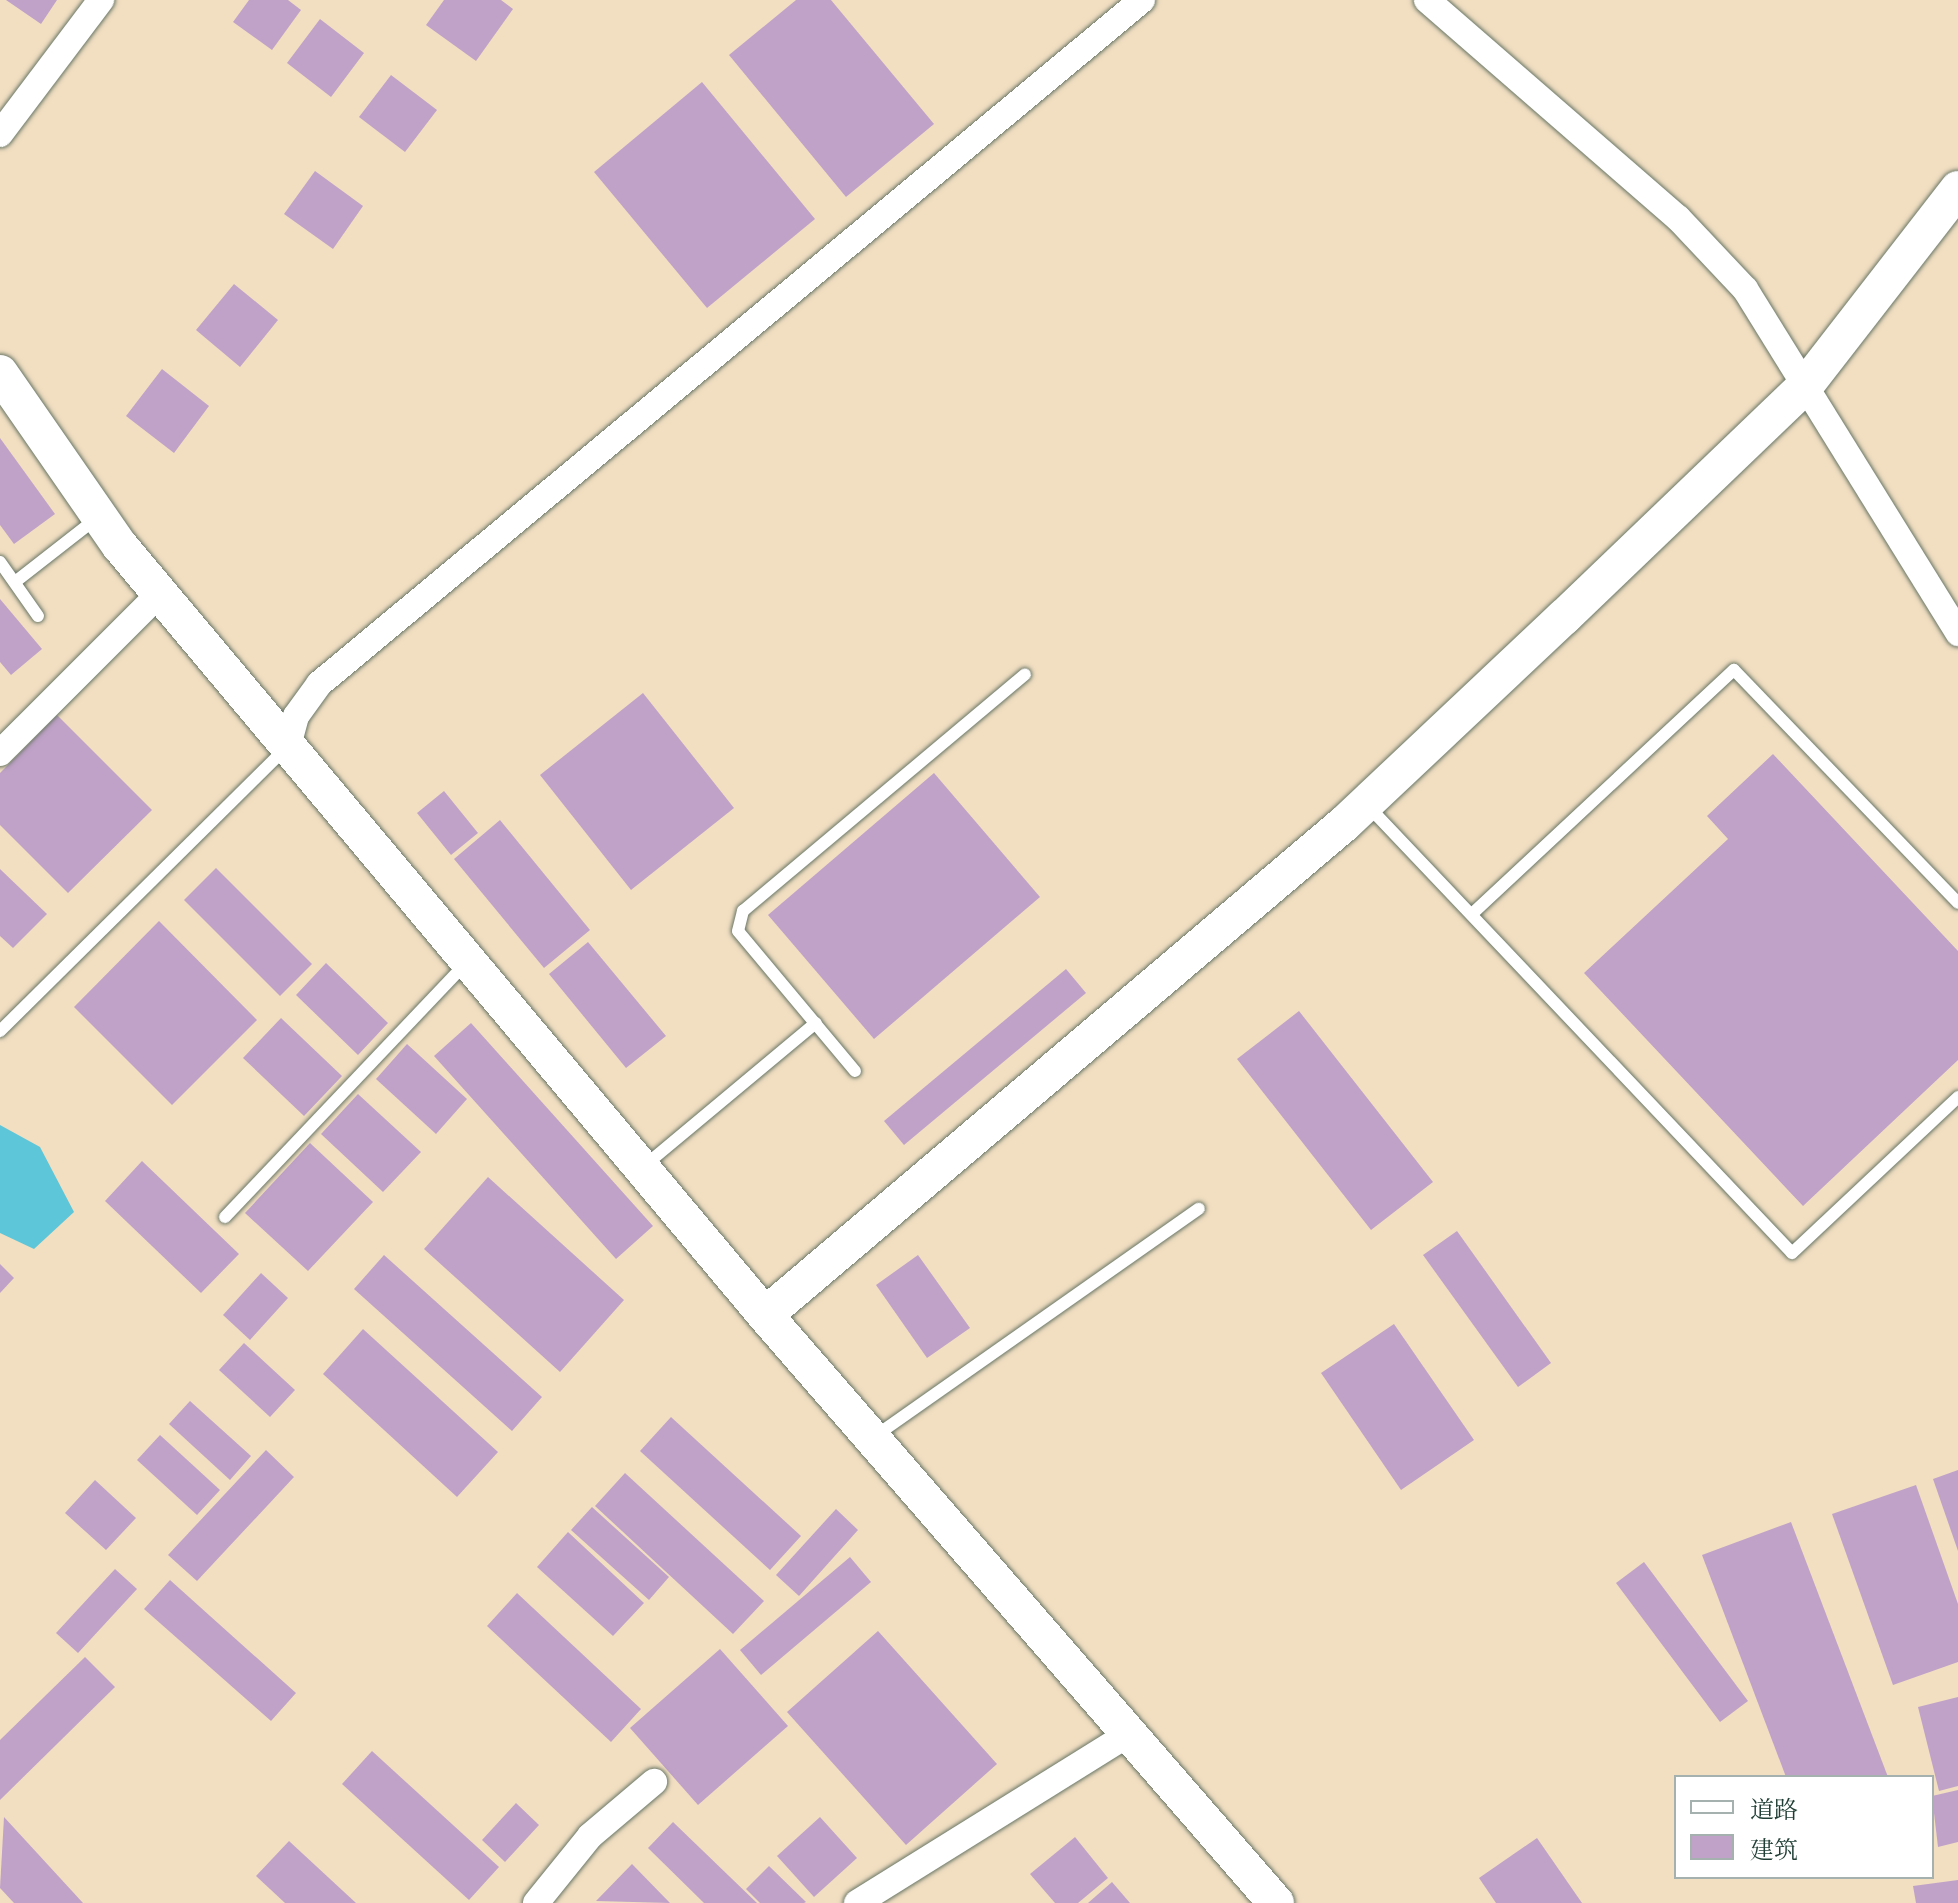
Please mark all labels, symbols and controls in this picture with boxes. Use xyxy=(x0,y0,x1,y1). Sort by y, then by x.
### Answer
legend xyxy=(1674,1775,1934,1879)
text: 道路 xyxy=(1750,1796,1798,1824)
text: 建筑 xyxy=(1750,1836,1798,1864)

